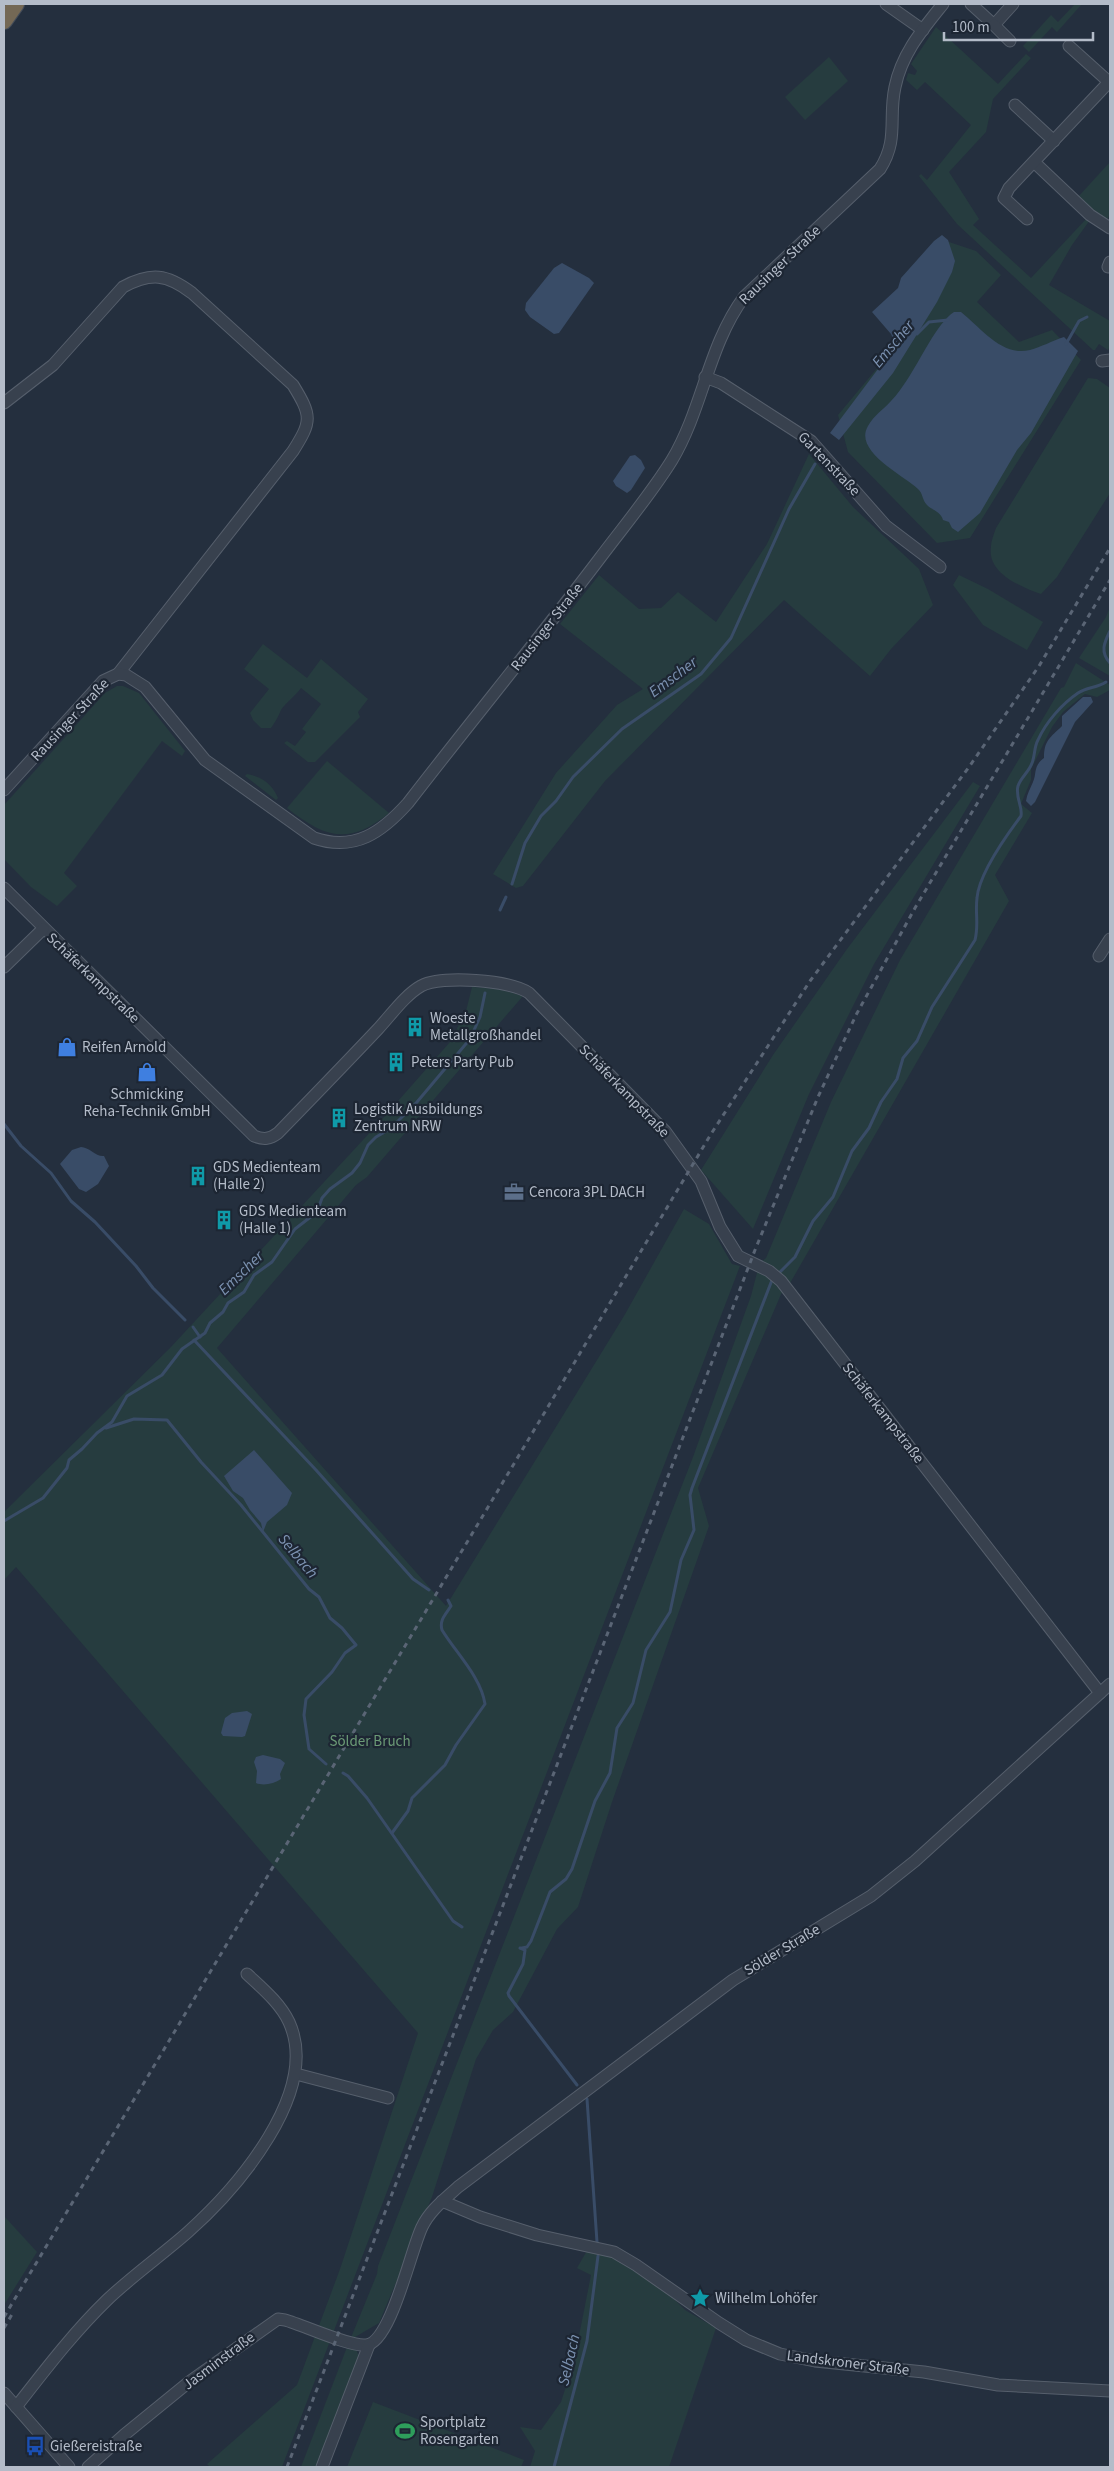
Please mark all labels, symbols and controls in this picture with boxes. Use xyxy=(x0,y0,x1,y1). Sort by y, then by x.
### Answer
scale bar xyxy=(944,10,1093,42)
text: 100 m xyxy=(952,17,990,38)
street label: Rausinger Straße xyxy=(734,220,826,310)
water label: Emscher xyxy=(867,314,920,372)
street label: Gartenstraße xyxy=(793,427,865,501)
street label: Rausinger Straße xyxy=(506,579,588,675)
water label: Emscher xyxy=(644,651,703,703)
street label: Rausinger Straße xyxy=(26,674,114,766)
street label: Schäferkampstraße xyxy=(42,928,144,1028)
place label: Woeste Metallgroßhandel xyxy=(430,1008,541,1046)
building icon: Woeste Metallgroßhandel xyxy=(404,1016,426,1038)
shop icon: Reifen Arnold xyxy=(56,1036,78,1058)
place label: Reifen Arnold xyxy=(82,1037,166,1058)
street label: Schäferkampstraße xyxy=(574,1040,674,1142)
building icon: Peters Party Pub xyxy=(385,1051,407,1073)
place label: Peters Party Pub xyxy=(411,1052,514,1073)
shop icon: Schmicking Reha-Technik GmbH xyxy=(136,1061,158,1083)
place label: Schmicking Reha-Technik GmbH xyxy=(83,1084,211,1122)
place label: Logistik Ausbildungs Zentrum NRW xyxy=(354,1099,483,1137)
building icon: Logistik Ausbildungs Zentrum NRW xyxy=(328,1107,350,1129)
place label: GDS Medienteam (Halle 2) xyxy=(213,1157,321,1195)
building icon: GDS Medienteam (Halle 2) xyxy=(187,1165,209,1187)
office icon: Cencora 3PL DACH xyxy=(503,1181,525,1203)
place label: Cencora 3PL DACH xyxy=(529,1182,645,1203)
place label: GDS Medienteam (Halle 1) xyxy=(239,1201,347,1239)
building icon: GDS Medienteam (Halle 1) xyxy=(213,1209,235,1231)
water label: Emscher xyxy=(213,1245,270,1300)
street label: Schäferkampstraße xyxy=(837,1358,929,1468)
water label: Selbach xyxy=(273,1529,323,1583)
park label: Sölder Bruch xyxy=(329,1731,411,1752)
street label: Sölder Straße xyxy=(740,1919,824,1981)
place icon: Wilhelm Lohöfer xyxy=(689,2287,711,2309)
place label: Wilhelm Lohöfer xyxy=(715,2288,818,2309)
street label: Jasminstraße xyxy=(179,2327,259,2395)
water label: Selbach xyxy=(552,2332,586,2388)
street label: Landskroner Straße xyxy=(786,2345,910,2381)
place label: Sportplatz Rosengarten xyxy=(420,2412,499,2450)
sports icon: Sportplatz Rosengarten xyxy=(394,2420,416,2442)
bus stop icon: Gießereistraße xyxy=(24,2435,46,2457)
place label: Gießereistraße xyxy=(50,2436,142,2457)

